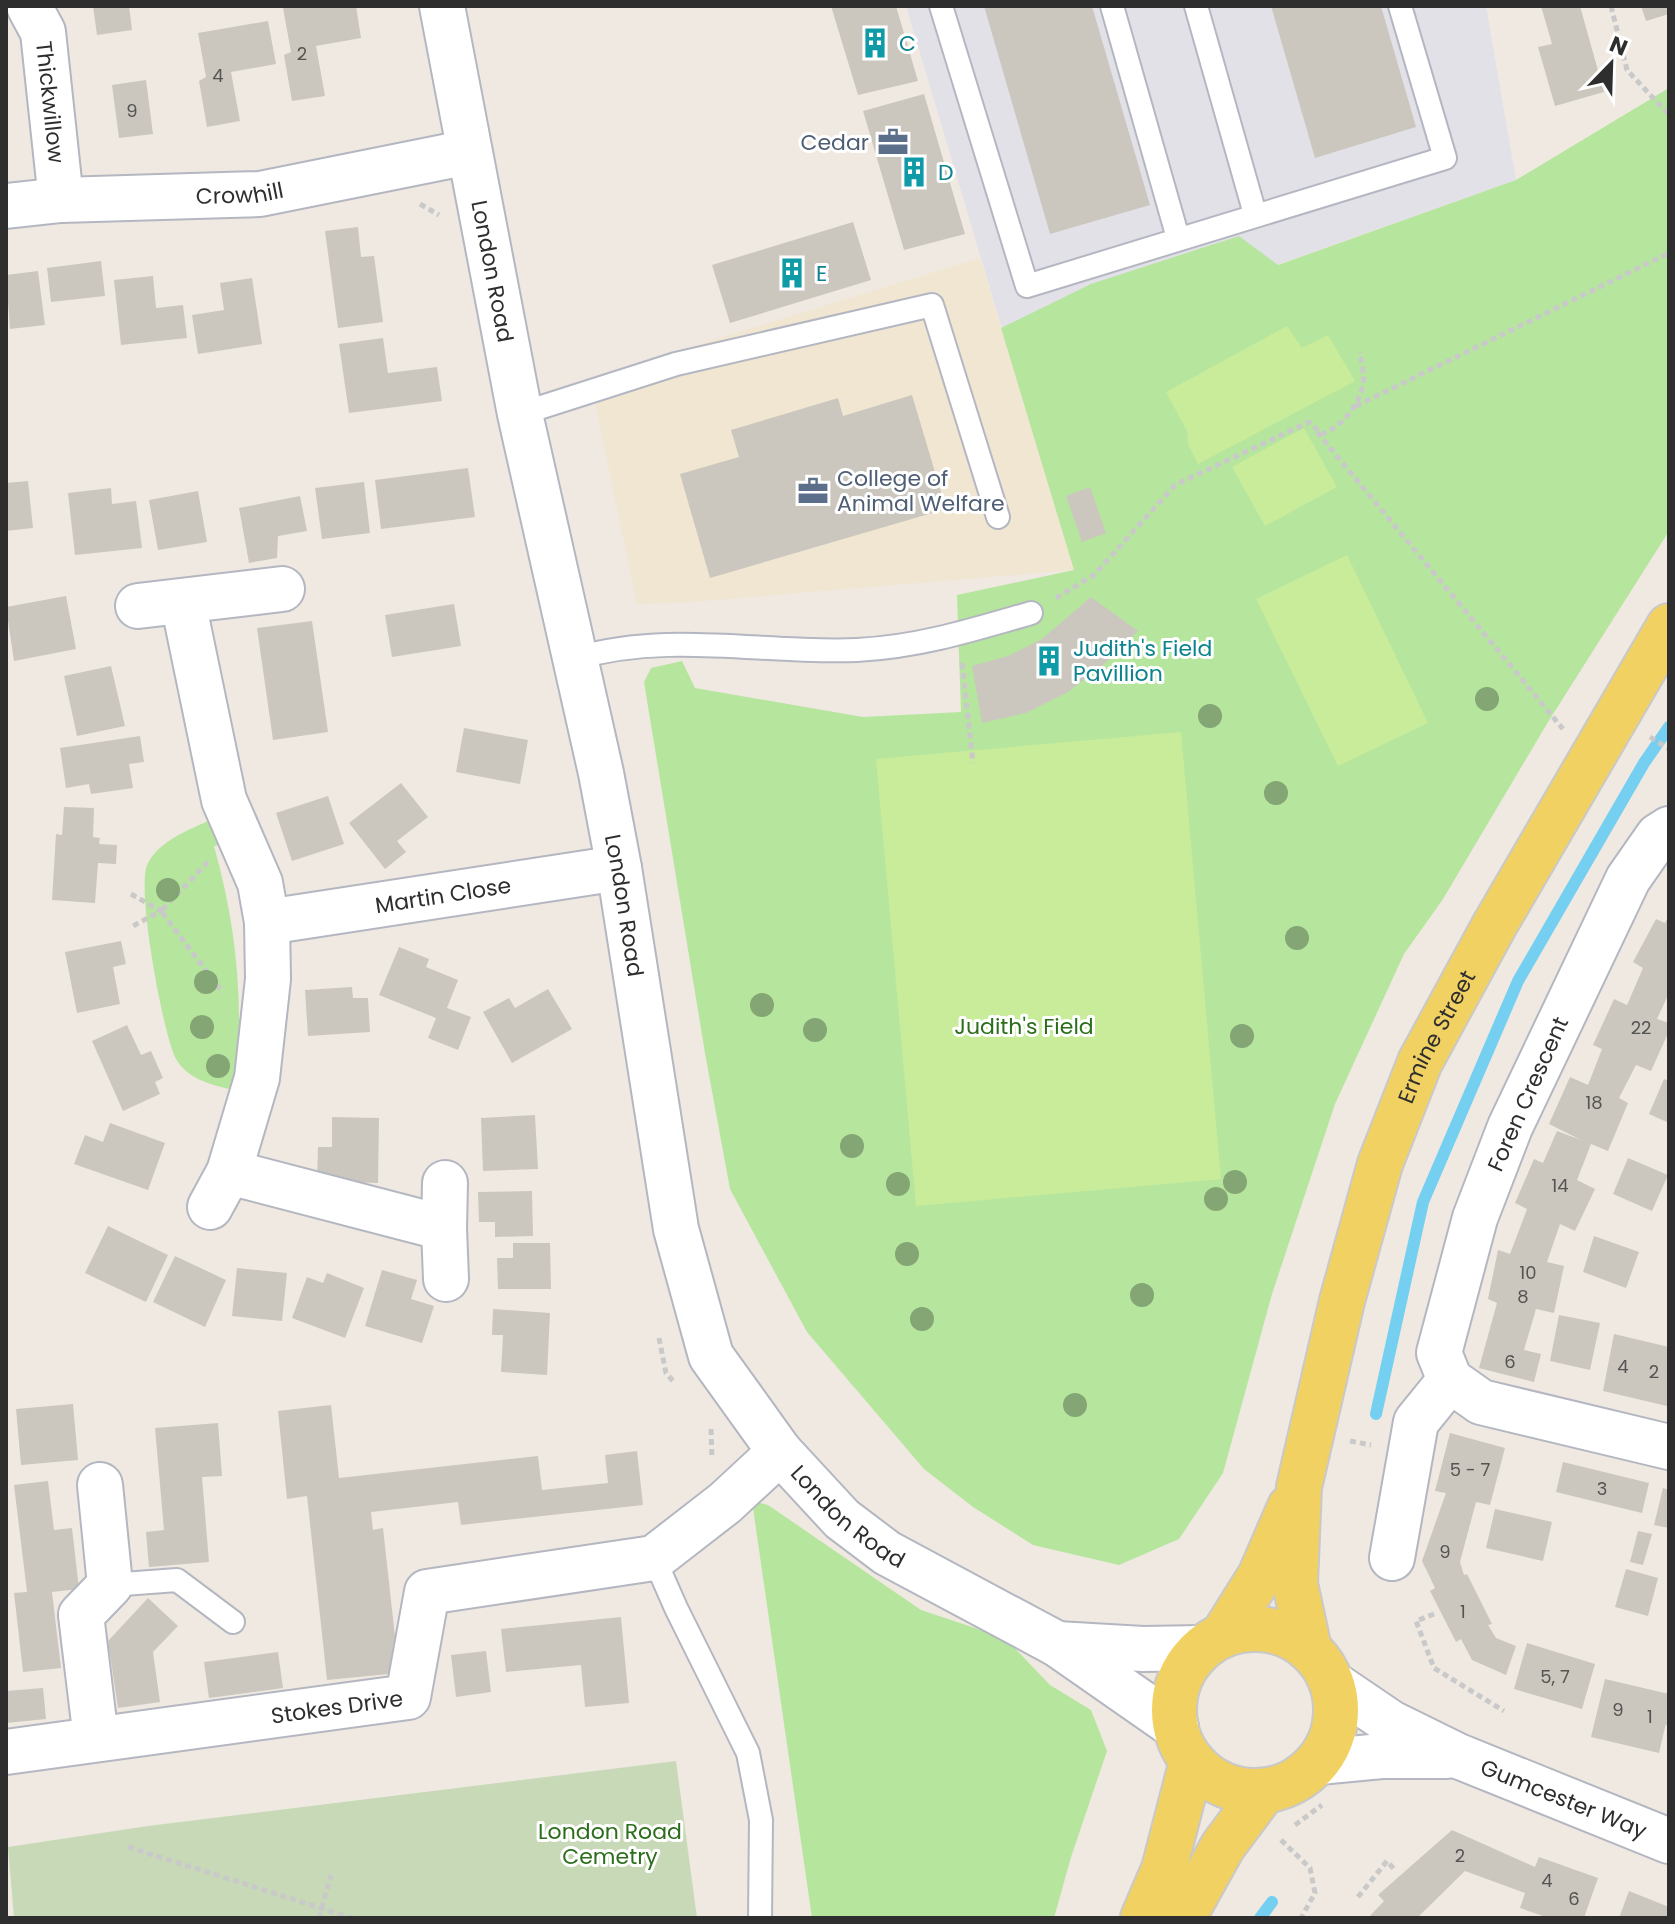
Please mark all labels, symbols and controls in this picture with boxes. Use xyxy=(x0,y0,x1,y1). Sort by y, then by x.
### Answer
north arrow xyxy=(1571,24,1651,104)
building icon: C xyxy=(858,26,892,60)
place label: C xyxy=(899,28,916,59)
text: N xyxy=(1605,29,1632,64)
street label: Thickwillow xyxy=(29,39,72,165)
house number: 2 xyxy=(297,41,307,66)
house number: 4 xyxy=(212,63,224,88)
house number: 9 xyxy=(126,98,138,123)
office icon: Cedar xyxy=(876,125,910,159)
place label: Cedar xyxy=(800,127,869,158)
building icon: D xyxy=(897,155,931,189)
place label: D xyxy=(938,157,954,188)
street label: Crowhill xyxy=(195,174,286,211)
street label: London Road xyxy=(464,198,521,345)
building icon: E xyxy=(775,256,809,290)
place label: E xyxy=(816,258,827,289)
place label: College of Animal Welfare xyxy=(837,463,1005,519)
office icon: College of Animal Welfare xyxy=(796,474,830,508)
place label: Judith's Field Pavillion xyxy=(1073,633,1212,689)
building icon: Judith's Field Pavillion xyxy=(1032,644,1066,678)
street label: London Road xyxy=(597,832,651,979)
street label: Martin Close xyxy=(373,869,513,921)
street label: Ermine Street xyxy=(1390,964,1483,1108)
park label: Judith's Field xyxy=(954,1011,1094,1042)
street label: Foren Crescent xyxy=(1480,1012,1576,1176)
house number: 22 xyxy=(1631,1015,1651,1040)
house number: 18 xyxy=(1585,1090,1603,1115)
house number: 14 xyxy=(1551,1173,1569,1198)
house number: 10 xyxy=(1519,1260,1537,1285)
house number: 8 xyxy=(1517,1284,1529,1309)
house number: 6 xyxy=(1504,1349,1516,1374)
house number: 4 xyxy=(1617,1354,1629,1379)
house number: 2 xyxy=(1649,1359,1659,1384)
house number: 5 - 7 xyxy=(1450,1457,1490,1482)
street label: London Road xyxy=(784,1458,911,1575)
house number: 3 xyxy=(1597,1476,1607,1501)
house number: 9 xyxy=(1439,1539,1451,1564)
house number: 1 xyxy=(1460,1599,1466,1624)
house number: 5, 7 xyxy=(1540,1664,1570,1689)
street label: Stokes Drive xyxy=(269,1682,405,1731)
house number: 9 xyxy=(1612,1697,1624,1722)
house number: 1 xyxy=(1647,1704,1653,1729)
street label: Gumcester Way xyxy=(1476,1751,1652,1846)
park label: London Road Cemetry xyxy=(538,1816,682,1872)
house number: 2 xyxy=(1455,1843,1465,1868)
house number: 4 xyxy=(1541,1868,1553,1893)
house number: 6 xyxy=(1568,1886,1580,1911)

